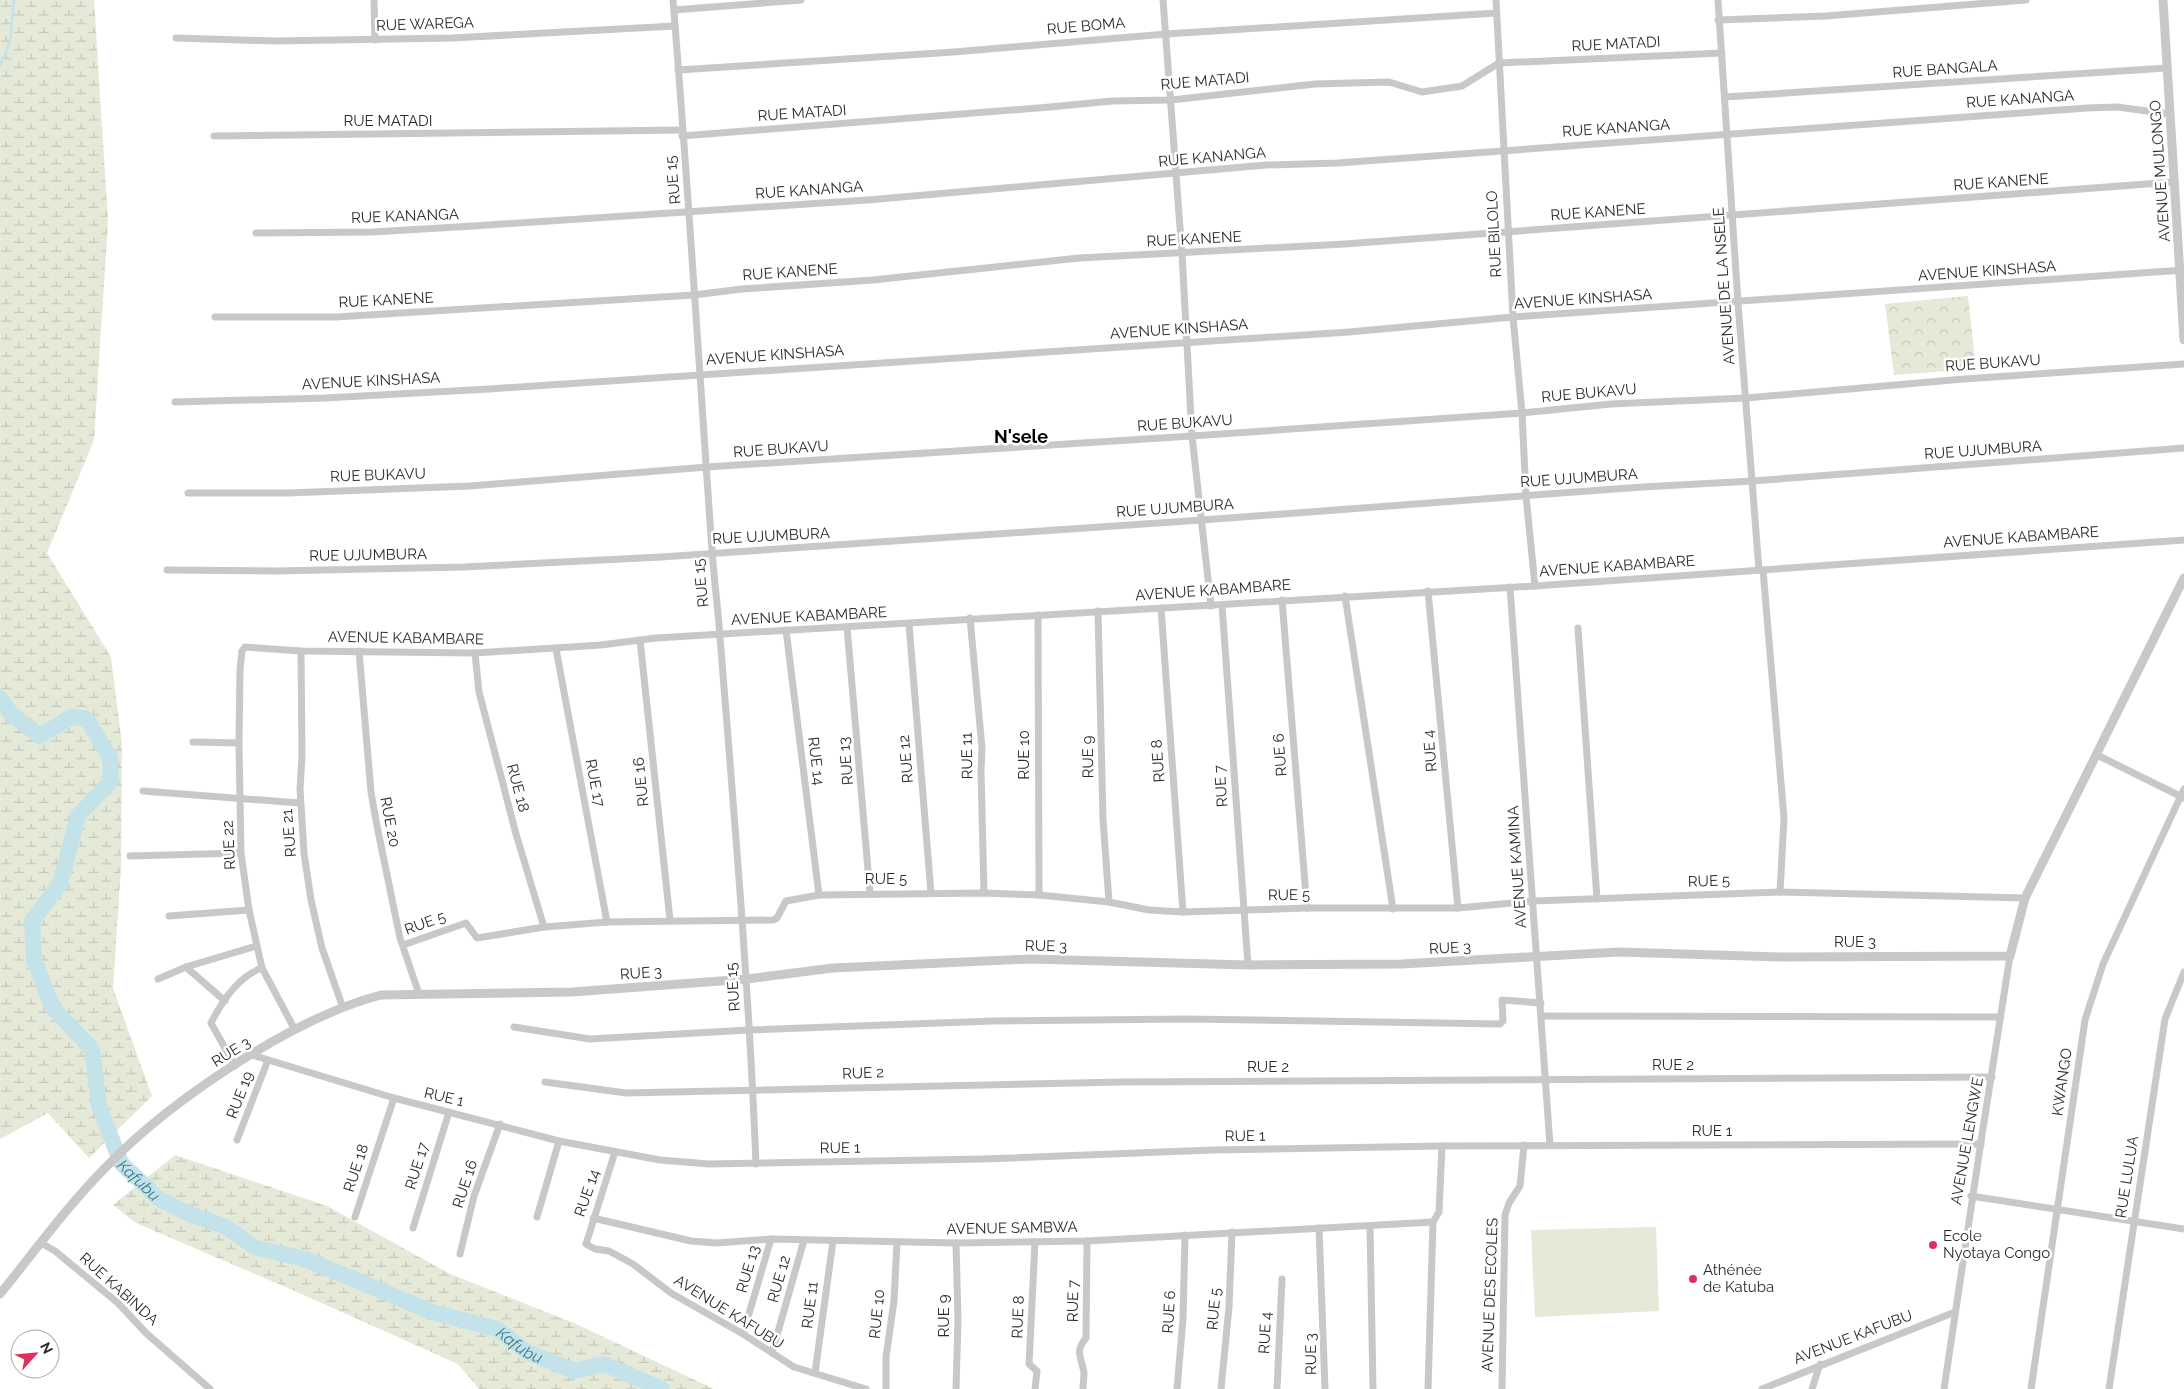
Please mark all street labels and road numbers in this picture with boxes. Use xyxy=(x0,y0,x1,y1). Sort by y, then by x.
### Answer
street label: RUE WAREGA xyxy=(376,13,474,35)
street label: RUE BOMA xyxy=(1046,14,1126,38)
street label: RUE MATADI xyxy=(1571,33,1661,55)
street label: RUE BANGALA xyxy=(1892,56,1998,82)
street label: RUE MATADI xyxy=(1160,68,1250,94)
street label: RUE KANANGA xyxy=(1965,86,2075,112)
street label: AVENUE MULONGO xyxy=(2146,99,2174,243)
street label: RUE MATADI xyxy=(757,101,847,125)
street label: RUE MATADI xyxy=(343,112,433,130)
street label: RUE KANANGA xyxy=(1561,115,1671,141)
street label: RUE KANANGA xyxy=(1157,143,1267,171)
street label: RUE 15 xyxy=(662,155,684,205)
street label: RUE KANENE xyxy=(1953,170,2049,194)
street label: RUE KANANGA xyxy=(754,177,864,203)
street label: RUE BILOLO xyxy=(1483,190,1505,278)
street label: RUE KANENE xyxy=(1550,200,1646,224)
street label: RUE KANANGA xyxy=(351,205,459,227)
street label: AVENUE DE LA NSELE xyxy=(1710,207,1738,365)
street label: RUE KANENE xyxy=(1146,228,1242,250)
street label: AVENUE KINSHASA xyxy=(1917,257,2057,285)
street label: RUE KANENE xyxy=(742,260,838,284)
street label: AVENUE KINSHASA xyxy=(1513,285,1653,313)
street label: RUE KANENE xyxy=(338,289,434,311)
street label: AVENUE KINSHASA xyxy=(1109,315,1249,343)
street label: AVENUE KINSHASA xyxy=(705,341,845,369)
street label: RUE BUKAVU xyxy=(1945,351,2041,375)
street label: AVENUE KINSHASA xyxy=(301,368,441,394)
street label: RUE BUKAVU xyxy=(1540,380,1638,406)
street label: RUE BUKAVU xyxy=(1137,411,1233,435)
street label: RUE BUKAVU xyxy=(733,437,829,461)
street label: RUE UJUMBURA xyxy=(1924,437,2042,463)
street label: RUE BUKAVU xyxy=(330,464,426,486)
street label: RUE UJUMBURA xyxy=(1520,465,1638,491)
street label: RUE UJUMBURA xyxy=(1116,495,1234,521)
street label: AVENUE KABAMBARE xyxy=(1942,523,2100,551)
street label: RUE UJUMBURA xyxy=(712,524,830,548)
street label: RUE UJUMBURA xyxy=(309,545,427,565)
street label: AVENUE KABAMBARE xyxy=(1538,552,1696,580)
street label: RUE 15 xyxy=(690,558,712,608)
street label: AVENUE KABAMBARE xyxy=(1134,576,1292,604)
street label: AVENUE KABAMBARE xyxy=(731,603,887,629)
street label: AVENUE KABAMBARE xyxy=(328,628,484,648)
street label: RUE 4 xyxy=(1419,729,1441,773)
street label: RUE 10 xyxy=(1015,730,1033,780)
street label: RUE 11 xyxy=(958,732,976,780)
street label: RUE 6 xyxy=(1269,733,1291,777)
street label: RUE 12 xyxy=(895,734,917,784)
street label: RUE 9 xyxy=(1079,735,1097,779)
street label: RUE 14 xyxy=(804,736,828,786)
street label: RUE 13 xyxy=(835,736,857,786)
street label: RUE 8 xyxy=(1148,739,1168,783)
street label: RUE 16 xyxy=(629,756,653,808)
street label: RUE 17 xyxy=(582,758,608,808)
street label: RUE 18 xyxy=(503,762,533,814)
street label: RUE 7 xyxy=(1211,764,1231,808)
street label: RUE 20 xyxy=(376,795,404,849)
street label: AVENUE KAMINA xyxy=(1504,805,1530,929)
street label: RUE 21 xyxy=(278,808,300,858)
street label: RUE 22 xyxy=(219,820,239,870)
street label: RUE 5 xyxy=(865,870,907,888)
street label: RUE 5 xyxy=(1688,871,1730,891)
street label: RUE 5 xyxy=(1268,886,1310,904)
street label: RUE 5 xyxy=(402,907,448,939)
street label: RUE 3 xyxy=(1834,933,1876,951)
street label: RUE 3 xyxy=(1025,937,1067,955)
street label: RUE 3 xyxy=(1429,938,1471,958)
street label: RUE 15 xyxy=(722,962,744,1012)
street label: RUE 3 xyxy=(619,963,663,983)
street label: RUE 3 xyxy=(208,1033,254,1071)
street label: KWANGO xyxy=(2048,1047,2076,1117)
street label: RUE 2 xyxy=(1652,1056,1694,1074)
street label: RUE 2 xyxy=(1247,1058,1289,1076)
street label: RUE 2 xyxy=(842,1063,884,1083)
street label: RUE 19 xyxy=(223,1069,257,1121)
street label: AVENUE LENGWE xyxy=(1947,1076,1987,1206)
street label: RUE 1 xyxy=(422,1084,466,1110)
street label: RUE 1 xyxy=(1692,1122,1733,1140)
street label: RUE 1 xyxy=(1225,1127,1266,1145)
street label: RUE LULUA xyxy=(2112,1135,2142,1219)
street label: RUE 1 xyxy=(820,1139,861,1157)
street label: RUE 17 xyxy=(401,1140,433,1192)
street label: RUE 18 xyxy=(340,1142,372,1194)
street label: RUE 16 xyxy=(449,1158,481,1210)
street label: RUE 14 xyxy=(571,1167,603,1219)
street label: AVENUE SAMBWA xyxy=(946,1218,1078,1238)
street label: AVENUE DES ECOLES xyxy=(1478,1218,1502,1372)
street label: RUE 13 xyxy=(733,1243,763,1295)
street label: RUE KABINDA xyxy=(76,1249,162,1329)
street label: RUE 12 xyxy=(764,1253,794,1305)
street label: AVENUE KAFUBU xyxy=(671,1271,787,1353)
street label: RUE 11 xyxy=(798,1280,822,1329)
street label: RUE 7 xyxy=(1064,1280,1082,1322)
street label: RUE 5 xyxy=(1203,1287,1225,1331)
street label: RUE 10 xyxy=(865,1288,889,1340)
street label: RUE 6 xyxy=(1159,1290,1179,1334)
street label: RUE 9 xyxy=(935,1294,953,1337)
street label: RUE 8 xyxy=(1008,1295,1028,1339)
street label: AVENUE KAFUBU xyxy=(1791,1306,1915,1368)
street label: RUE 4 xyxy=(1255,1311,1275,1355)
street label: RUE 3 xyxy=(1302,1333,1320,1375)

